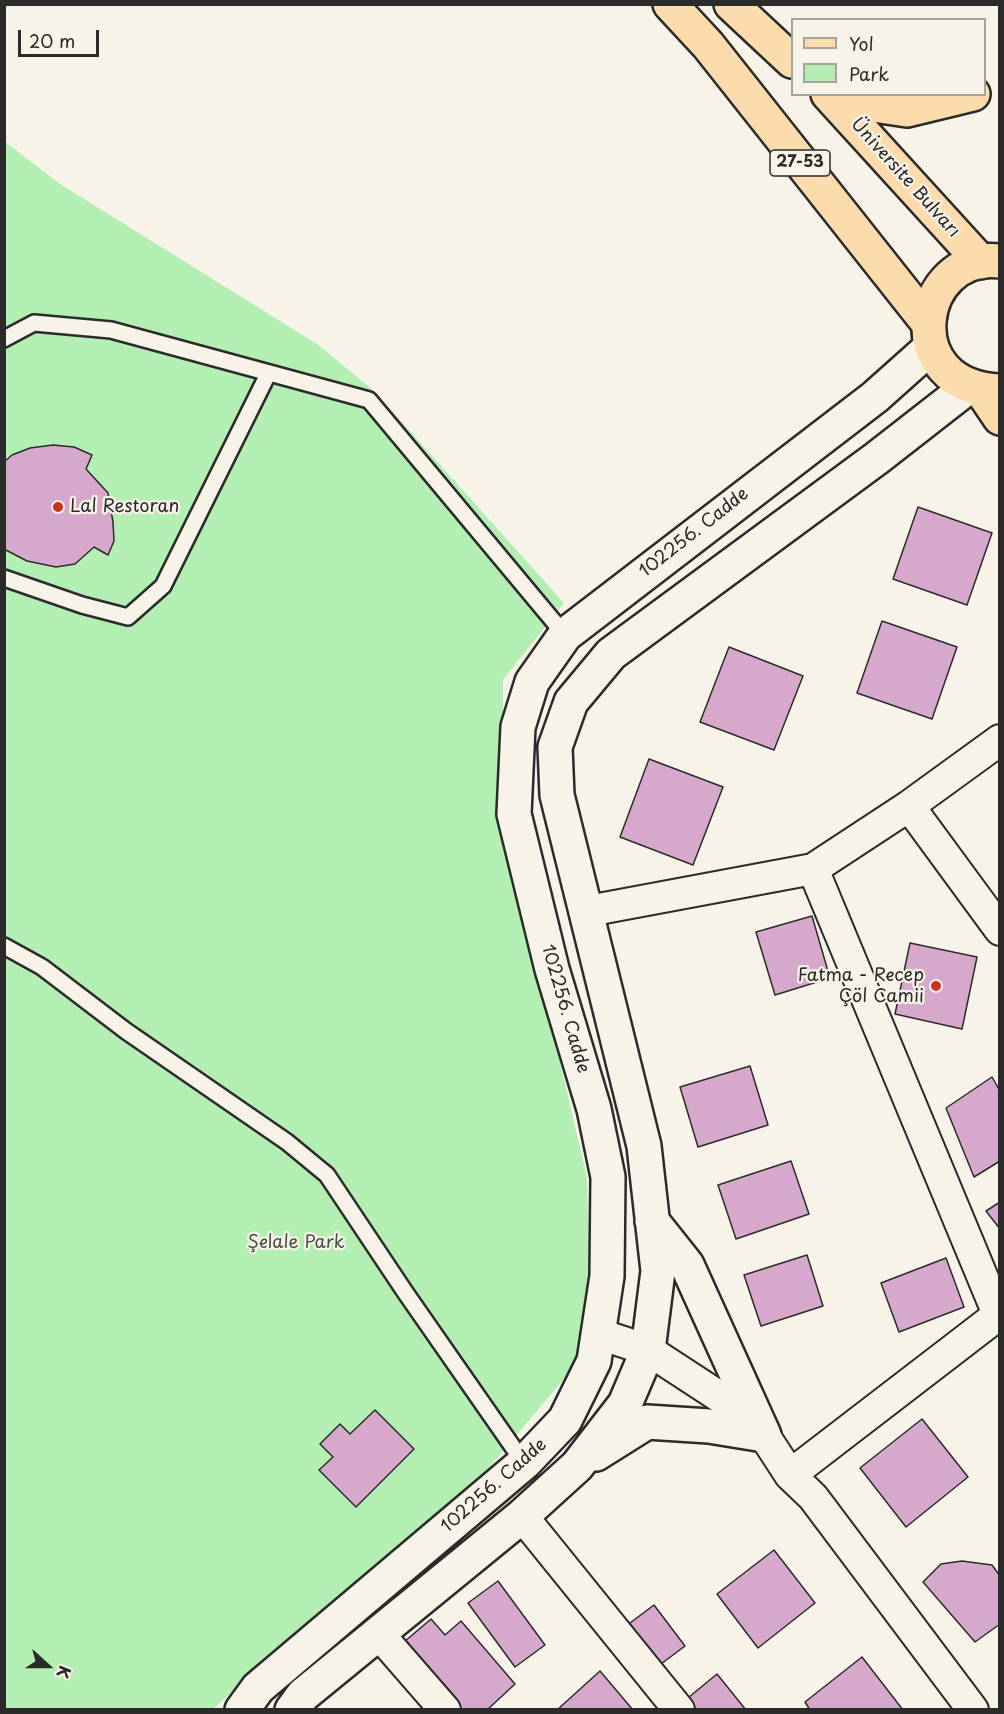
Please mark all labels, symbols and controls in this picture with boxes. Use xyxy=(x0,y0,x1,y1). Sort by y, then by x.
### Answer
scale bar xyxy=(21,18,102,56)
legend xyxy=(791,18,986,96)
text: 20 m xyxy=(29,27,75,54)
text: Yol xyxy=(849,30,874,57)
text: Park xyxy=(849,60,889,87)
street label: Üniversite Bulvarı xyxy=(846,114,964,242)
road number: 27-53 xyxy=(770,150,830,176)
street label: 102256. Cadde xyxy=(635,484,753,582)
place label: Lal Restoran xyxy=(70,496,179,518)
marker: Lal Restoran xyxy=(51,500,65,514)
street label: 102256. Cadde xyxy=(536,942,594,1076)
place label: Fatma - Recep Çöl Camii xyxy=(797,965,924,1008)
marker: Fatma - Recep Çöl Camii xyxy=(929,979,943,993)
park label: Şelale Park xyxy=(247,1232,345,1254)
street label: 102256. Cadde xyxy=(437,1434,551,1538)
north arrow xyxy=(18,1636,78,1696)
text: K xyxy=(52,1663,78,1682)

